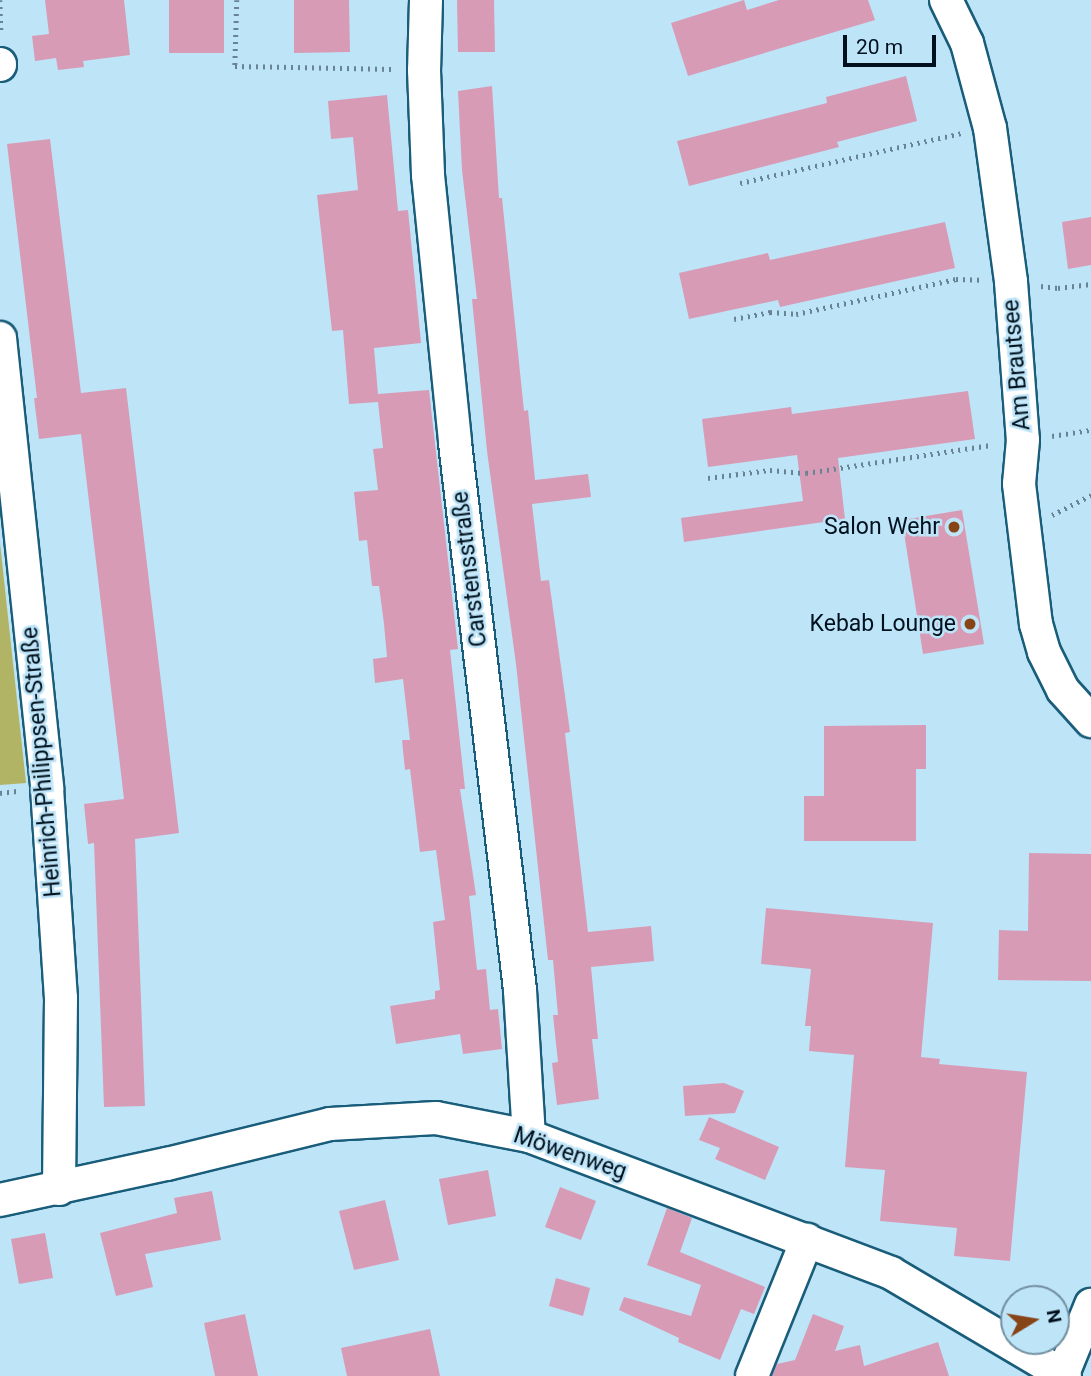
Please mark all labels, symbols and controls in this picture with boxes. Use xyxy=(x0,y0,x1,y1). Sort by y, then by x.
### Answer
scale bar xyxy=(846,21,939,65)
text: 20 m xyxy=(856,35,903,59)
street label: Am Brautsee xyxy=(998,298,1036,432)
street label: Carstensstraße xyxy=(447,490,493,648)
place label: Salon Wehr xyxy=(824,513,940,541)
marker: Salon Wehr xyxy=(946,519,962,535)
place label: Kebab Lounge xyxy=(810,610,956,638)
marker: Kebab Lounge xyxy=(962,616,978,632)
street label: Heinrich-Philippsen-Straße xyxy=(16,626,68,898)
street label: Möwenweg xyxy=(510,1122,630,1186)
north arrow xyxy=(1000,1285,1070,1355)
text: N xyxy=(1042,1308,1067,1325)

